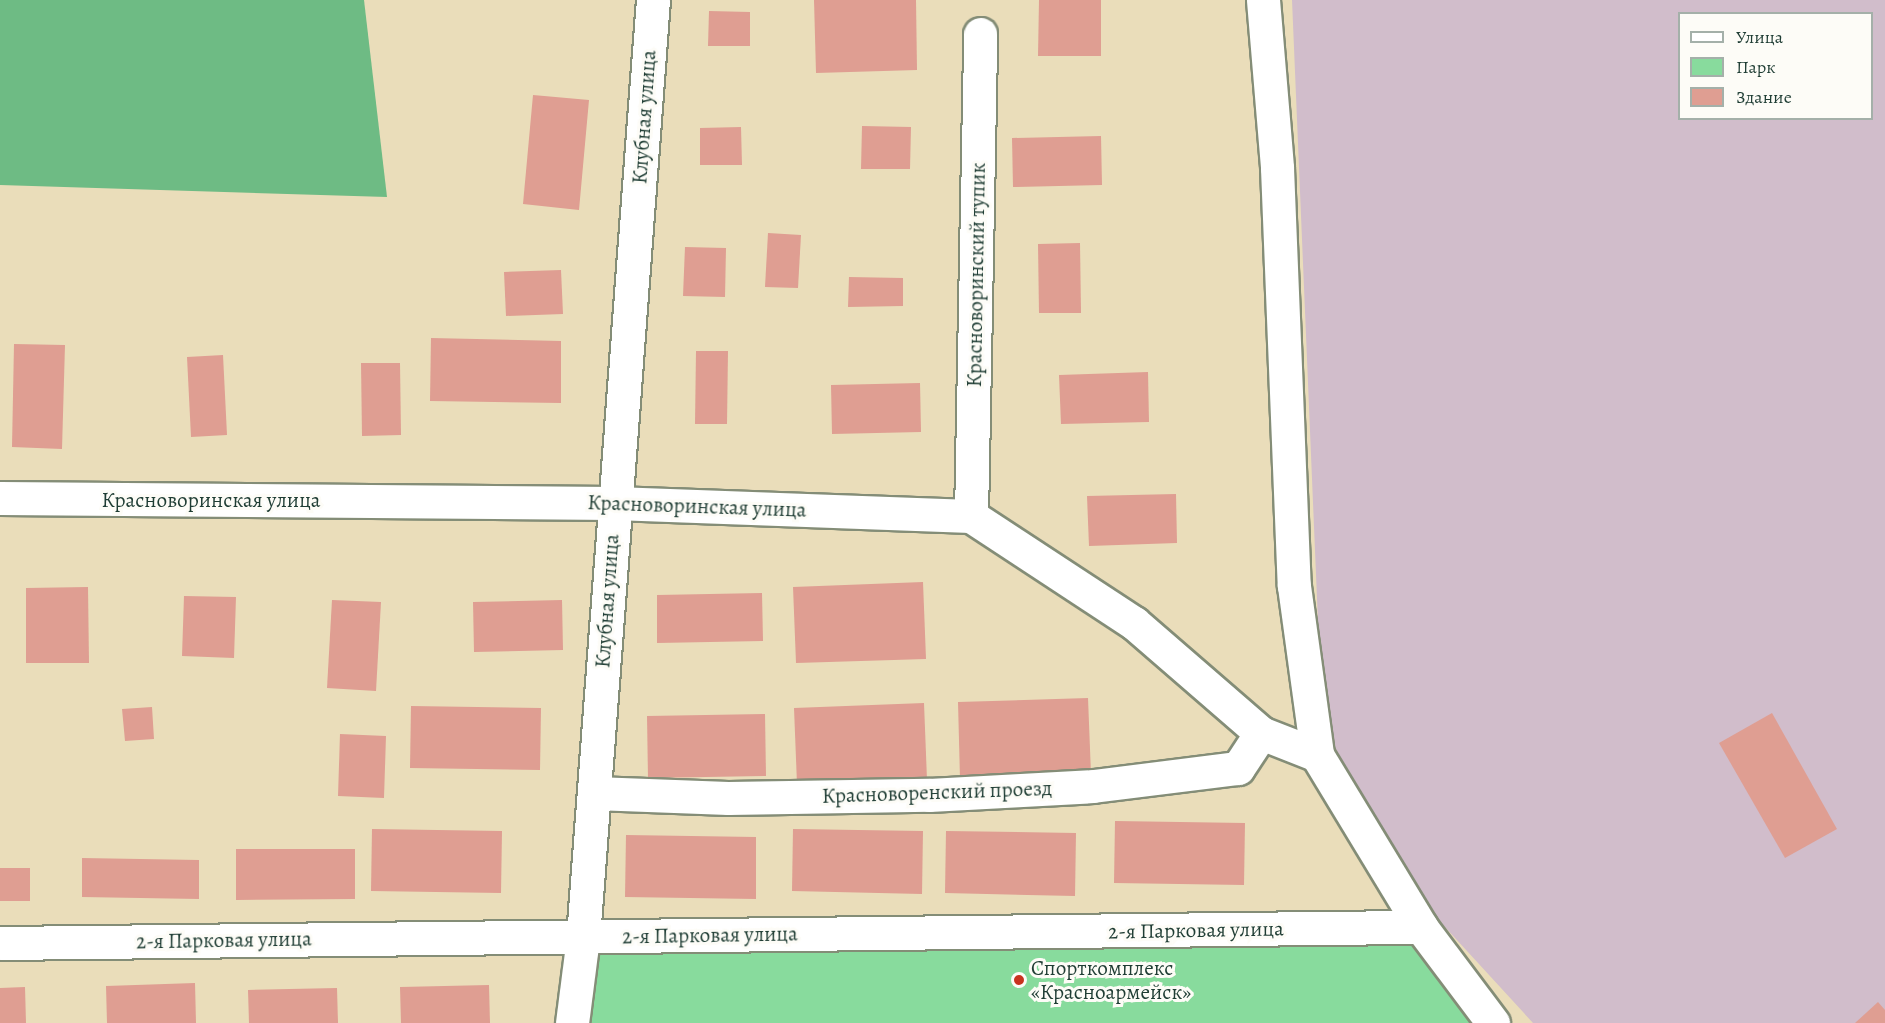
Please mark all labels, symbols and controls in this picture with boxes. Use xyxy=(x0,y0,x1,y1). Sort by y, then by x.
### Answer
legend xyxy=(1678,12,1873,120)
text: Улица xyxy=(1736,25,1783,49)
street label: Клубная улица xyxy=(627,49,661,185)
text: Парк xyxy=(1736,55,1776,79)
text: Здание xyxy=(1736,85,1792,109)
street label: Красноворинский тупик xyxy=(961,163,991,387)
street label: Красноворинская улица xyxy=(102,487,320,513)
street label: Красноворинская улица xyxy=(587,490,807,522)
street label: Клубная улица xyxy=(590,533,624,669)
street label: Красноворенский проезд xyxy=(821,775,1053,809)
street label: 2-я Парковая улица xyxy=(1108,916,1284,944)
street label: 2-я Парковая улица xyxy=(622,921,798,949)
street label: 2-я Парковая улица xyxy=(136,926,312,954)
place label: Спорткомплекс «Красноармейск» xyxy=(1031,955,1191,1005)
marker: Спорткомплекс «Красноармейск» xyxy=(1012,973,1026,987)

